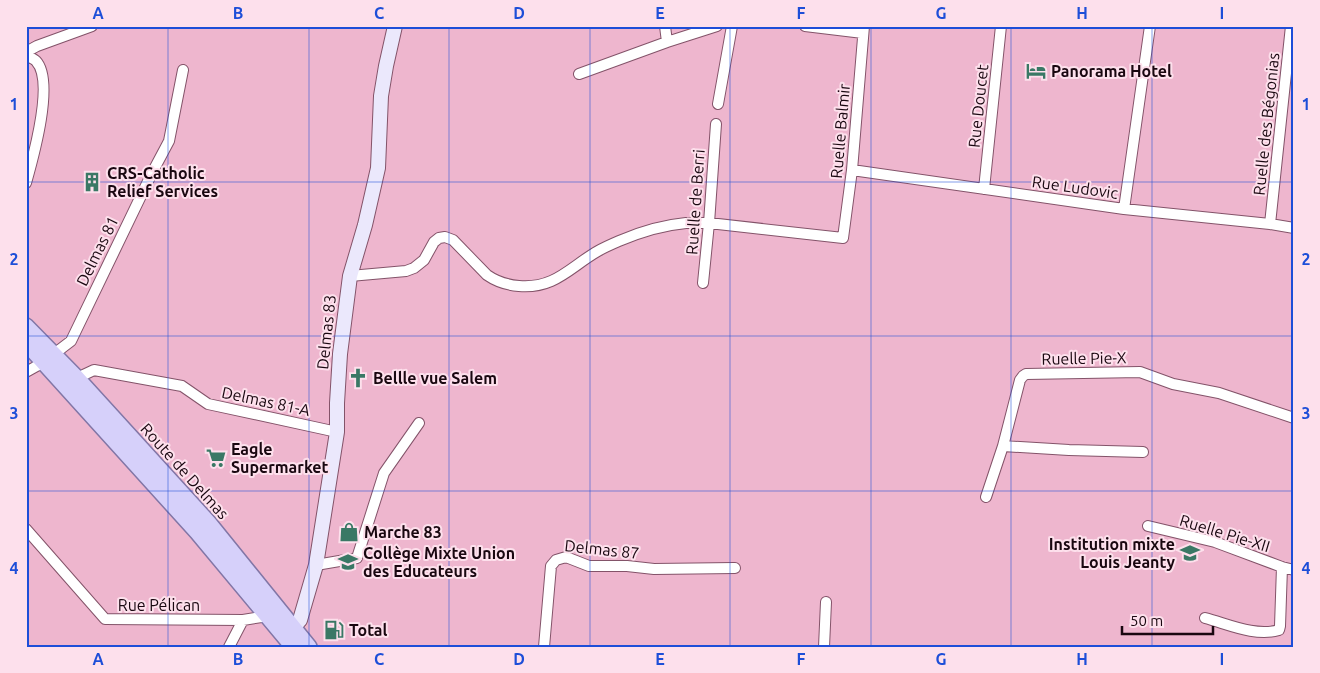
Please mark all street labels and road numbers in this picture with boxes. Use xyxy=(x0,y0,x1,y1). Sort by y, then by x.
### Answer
street label: Ruelle des Bégonias xyxy=(1250,52,1282,196)
street label: Rue Doucet xyxy=(965,63,991,149)
street label: Ruelle Balmir xyxy=(827,83,853,179)
street label: Ruelle de Berri xyxy=(682,149,708,255)
street label: Rue Ludovic xyxy=(1031,172,1120,202)
street label: Delmas 81 xyxy=(72,213,122,289)
street label: Delmas 83 xyxy=(313,294,339,370)
street label: Ruelle Pie-X xyxy=(1041,348,1127,368)
street label: Delmas 81-A xyxy=(220,383,312,419)
street label: Route de Delmas xyxy=(137,420,233,523)
street label: Ruelle Pie-XII xyxy=(1178,511,1272,555)
street label: Delmas 87 xyxy=(564,536,640,562)
street label: Rue Pélican xyxy=(118,596,200,614)

